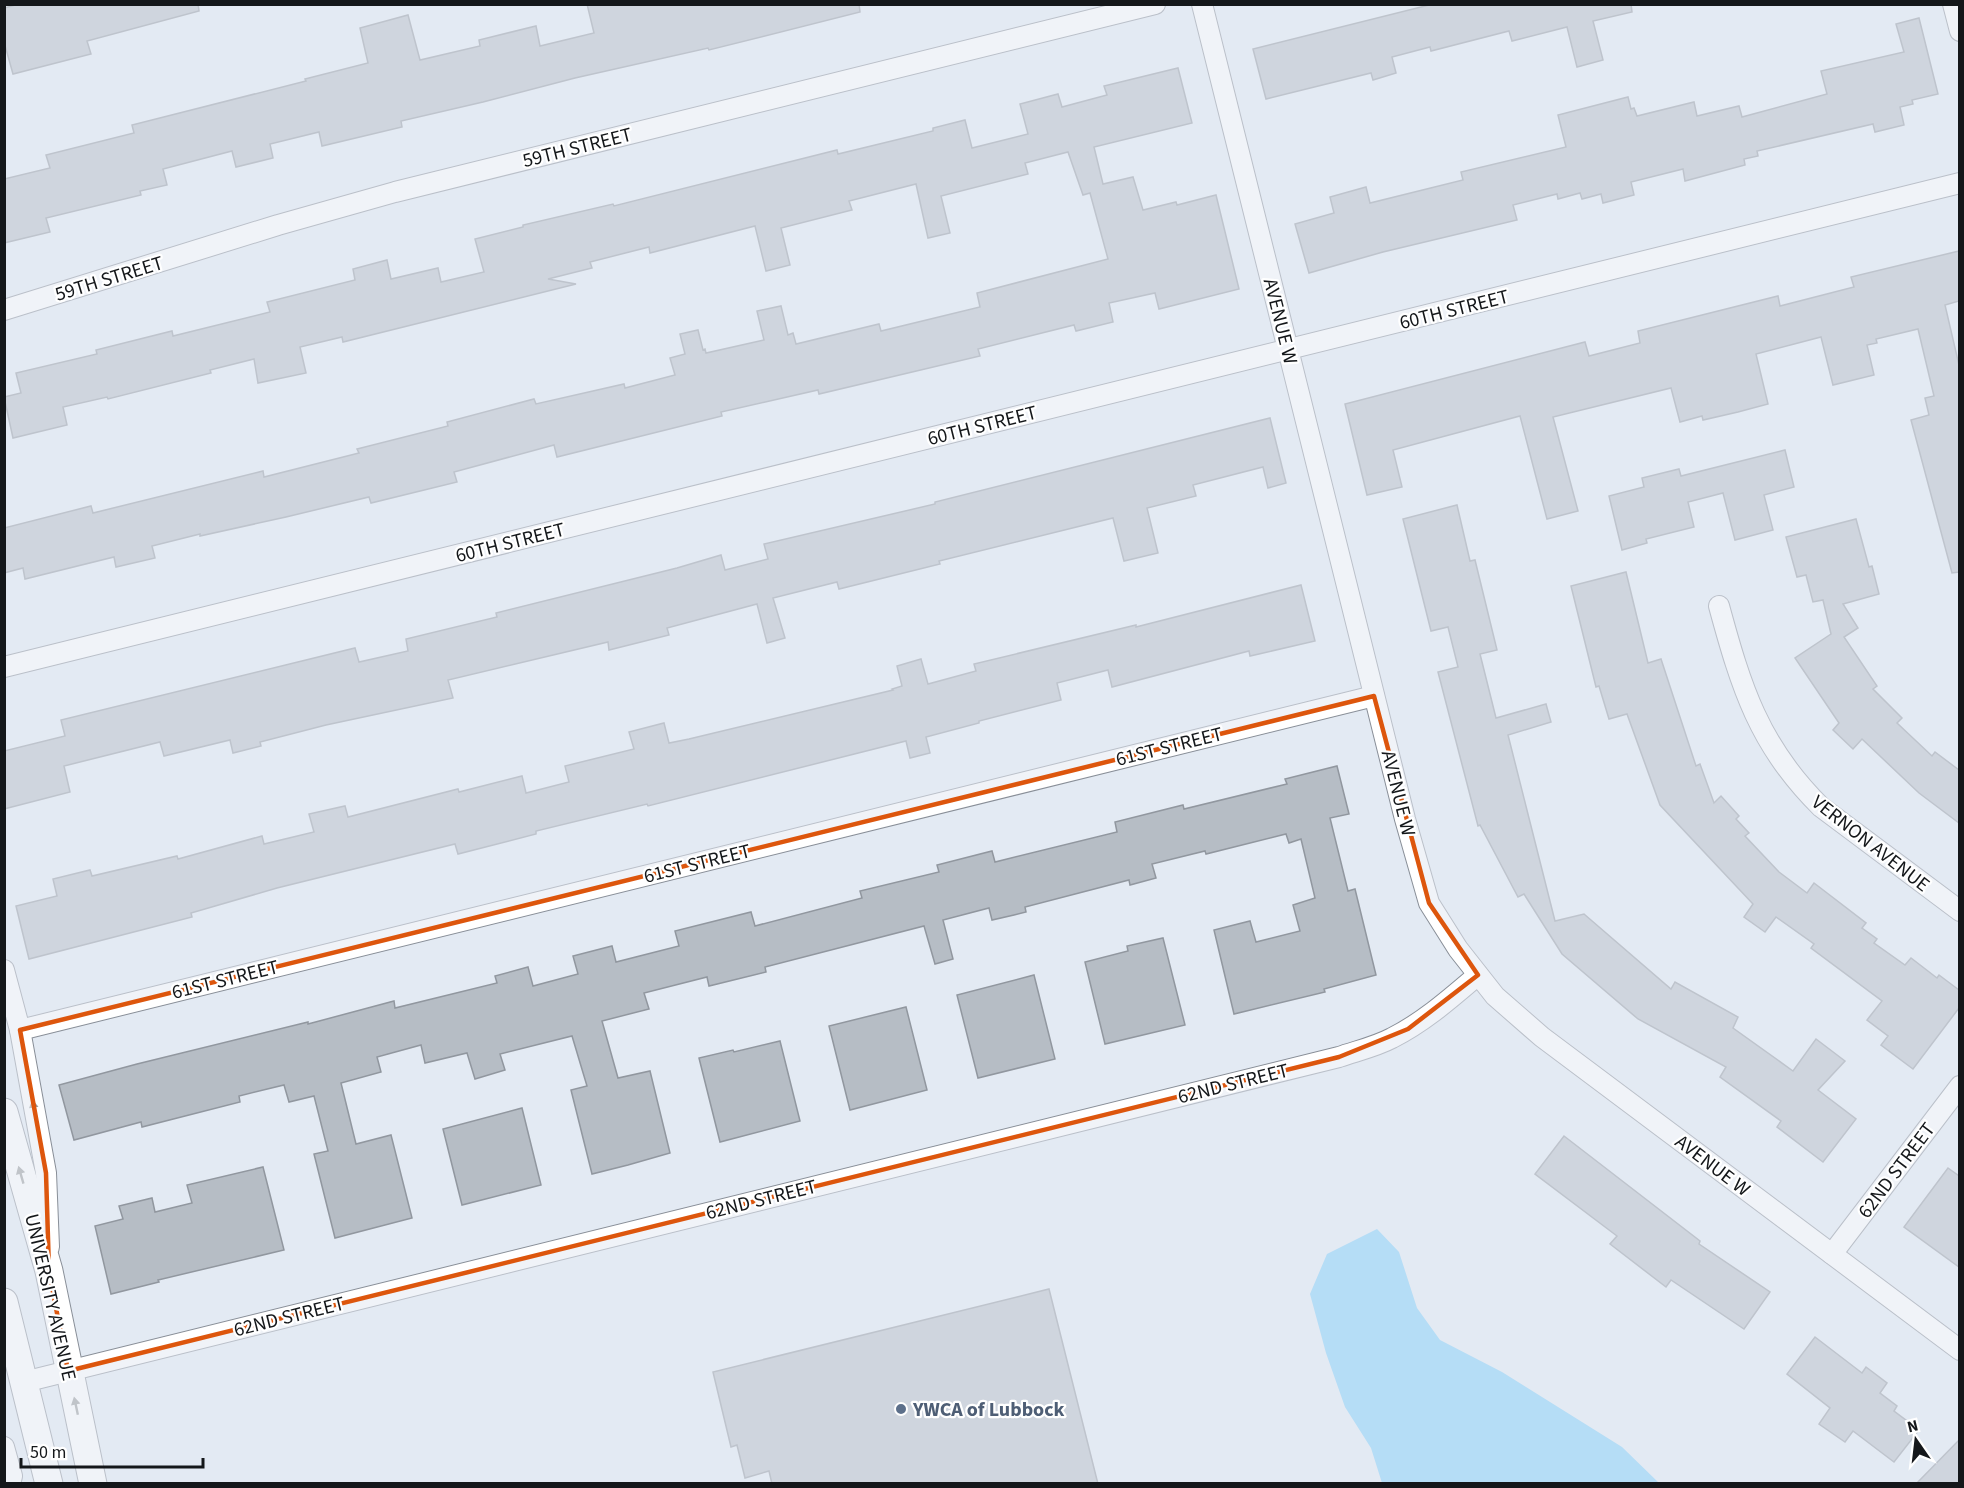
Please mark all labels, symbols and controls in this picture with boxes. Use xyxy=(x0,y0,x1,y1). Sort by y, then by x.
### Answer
street label: 59TH STREET xyxy=(520,121,635,175)
street label: 59TH STREET xyxy=(52,249,167,309)
street label: AVENUE W xyxy=(1256,275,1304,367)
street label: 60TH STREET xyxy=(1397,283,1512,337)
street label: 60TH STREET xyxy=(925,399,1040,453)
street label: 60TH STREET xyxy=(453,516,568,570)
street label: 61ST STREET xyxy=(1113,720,1226,774)
street label: AVENUE W xyxy=(1374,747,1422,839)
street label: VERNON AVENUE xyxy=(1805,789,1935,899)
street label: 61ST STREET xyxy=(641,837,754,891)
street label: 61ST STREET xyxy=(169,953,282,1007)
street label: 62ND STREET xyxy=(1175,1057,1292,1111)
one-way arrow xyxy=(29,1099,38,1118)
street label: 62ND STREET xyxy=(1852,1117,1942,1224)
street label: AVENUE W xyxy=(1669,1128,1756,1203)
one-way arrow xyxy=(16,1166,25,1184)
street label: 62ND STREET xyxy=(703,1173,820,1227)
street label: UNIVERSITY AVENUE xyxy=(17,1211,83,1384)
street label: 62ND STREET xyxy=(231,1290,348,1344)
one-way arrow xyxy=(71,1396,80,1415)
place label: YWCA of Lubbock xyxy=(912,1396,1065,1424)
marker: YWCA of Lubbock xyxy=(894,1402,908,1416)
north arrow xyxy=(1886,1410,1946,1470)
text: N xyxy=(1905,1414,1920,1438)
scale bar xyxy=(21,1431,202,1469)
text: 50 m xyxy=(30,1440,66,1465)

